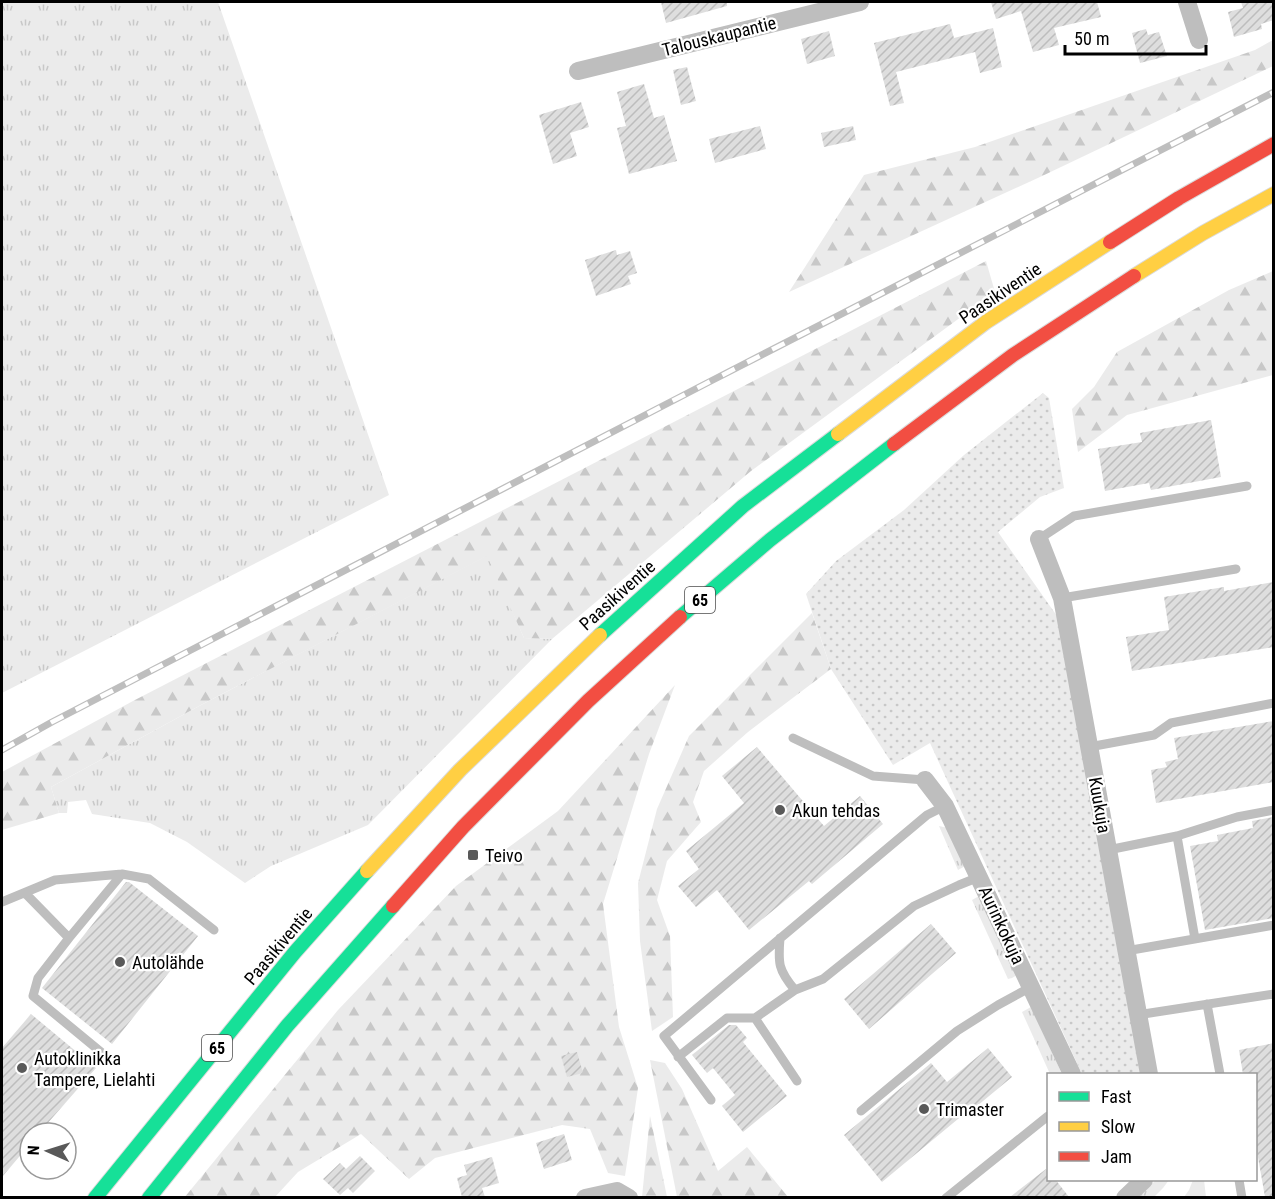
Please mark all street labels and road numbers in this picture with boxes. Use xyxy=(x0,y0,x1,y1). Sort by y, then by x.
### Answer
street label: Talouskaupantie xyxy=(660,12,778,60)
street label: Paasikiventie xyxy=(955,258,1045,328)
street label: Paasikiventie xyxy=(575,556,659,634)
road number: 65 xyxy=(685,587,715,613)
street label: Kuukuja xyxy=(1085,775,1115,835)
street label: Aurinkokuja xyxy=(975,883,1029,967)
street label: Paasikiventie xyxy=(240,903,316,989)
road number: 65 xyxy=(202,1035,232,1061)

